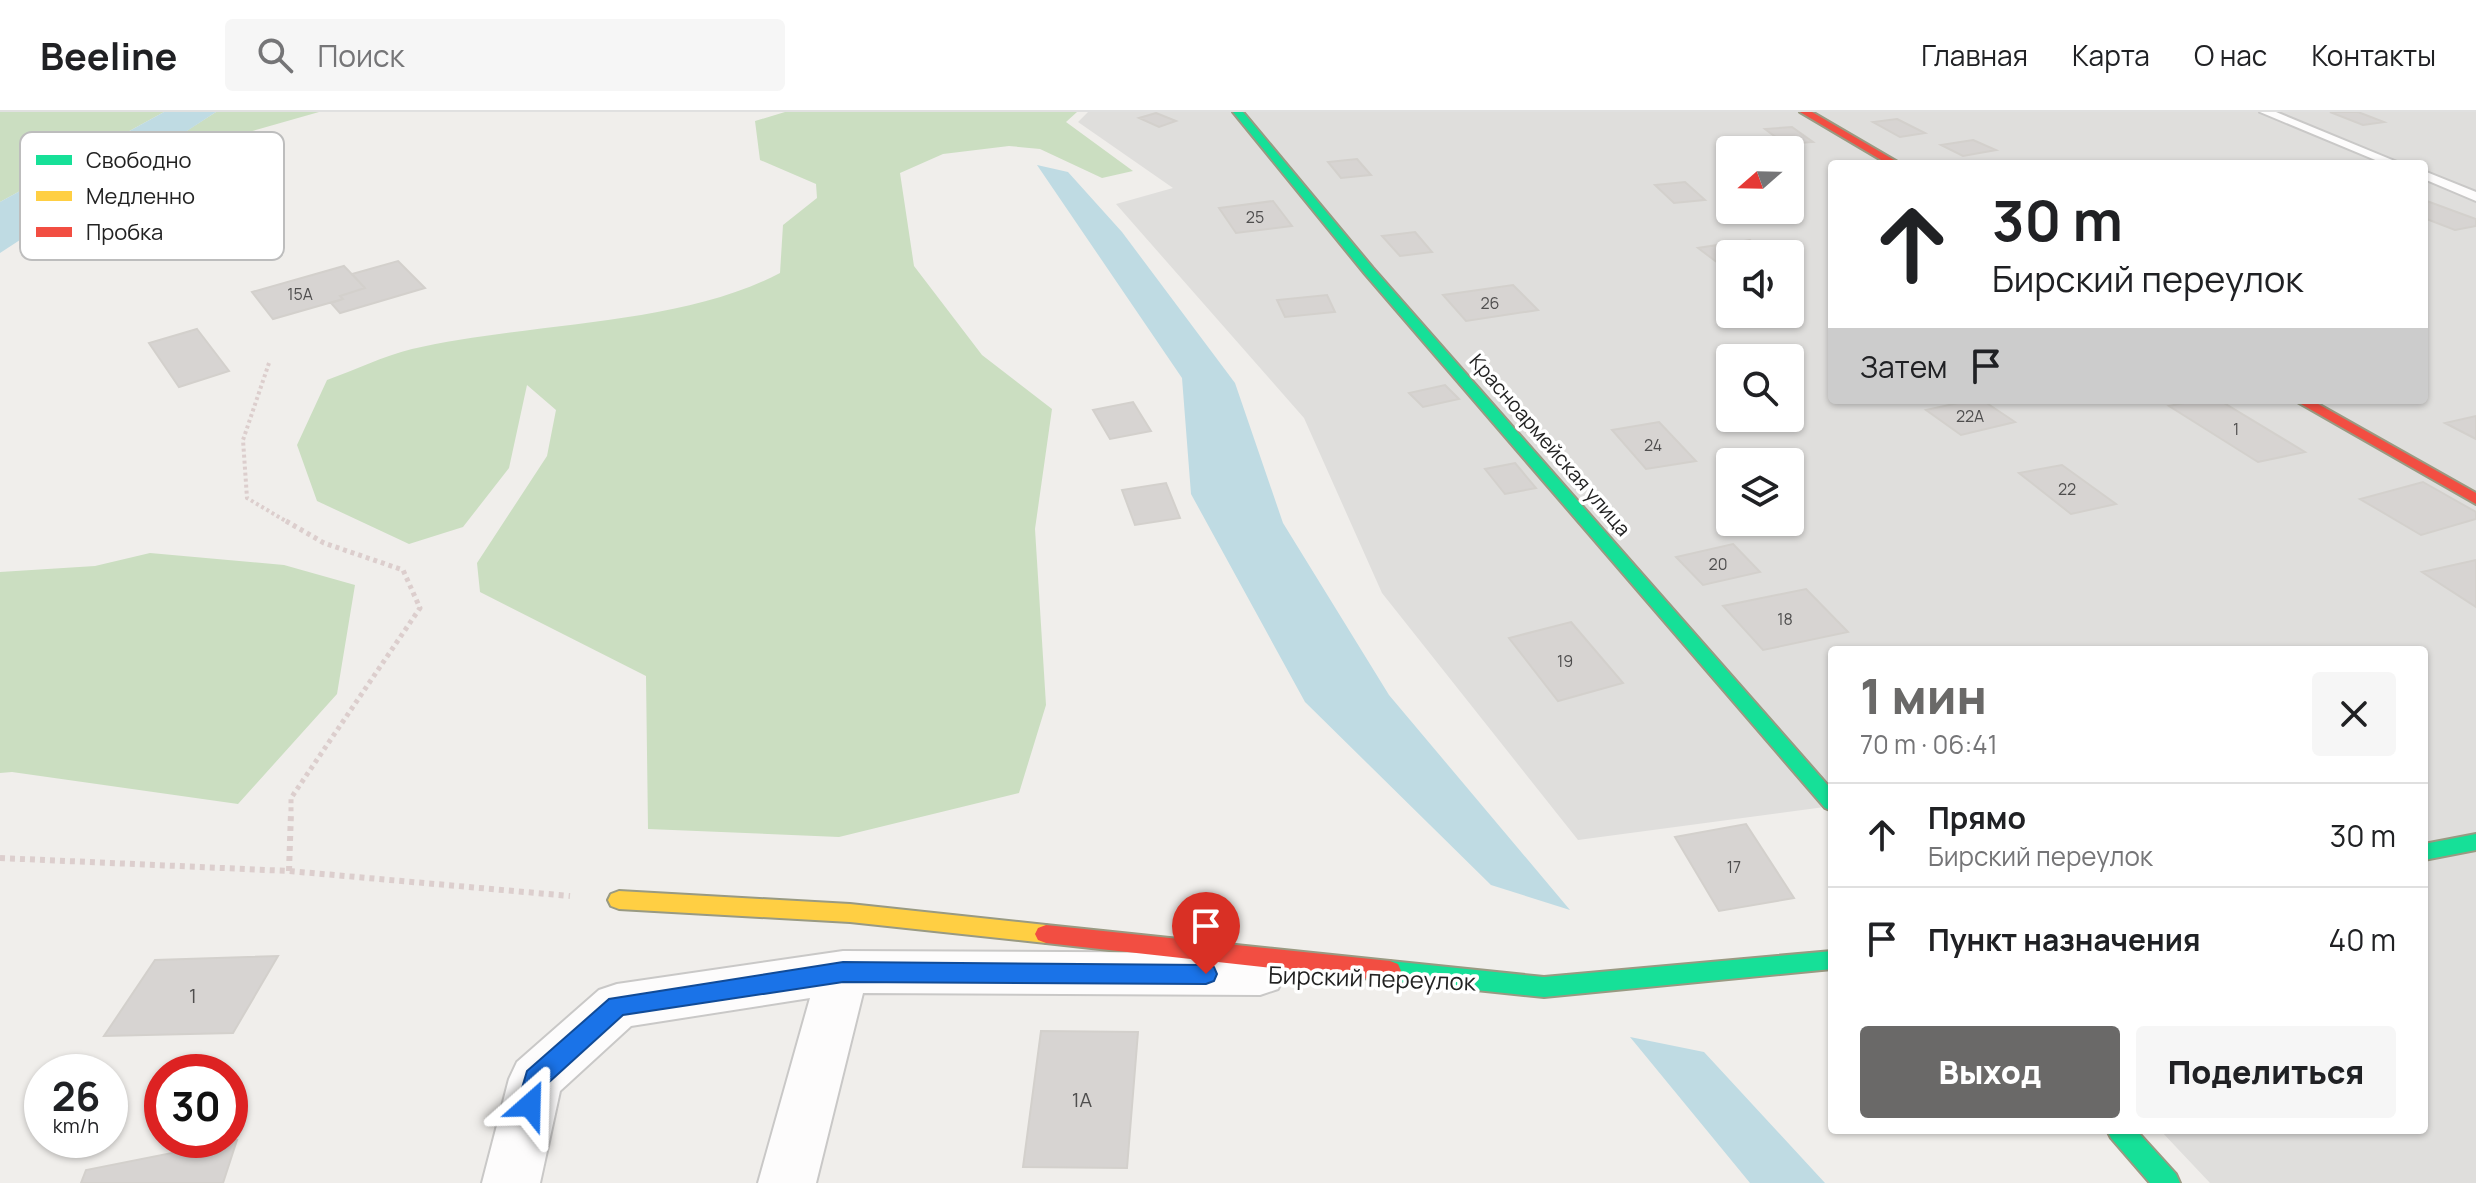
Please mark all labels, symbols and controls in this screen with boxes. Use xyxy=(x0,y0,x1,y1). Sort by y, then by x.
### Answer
search box xyxy=(225,19,785,91)
text: Beeline xyxy=(40,29,177,81)
icon: search xyxy=(253,33,297,77)
text: Поиск xyxy=(317,35,404,76)
text: Главная xyxy=(1921,36,2028,74)
text: Карта xyxy=(2072,36,2150,74)
text: О нас xyxy=(2194,36,2267,74)
text: Контакты xyxy=(2311,36,2436,74)
legend xyxy=(20,132,284,260)
north arrow xyxy=(1716,136,1804,224)
map controls xyxy=(1716,136,1804,536)
text: Свободно xyxy=(86,145,192,175)
text: Медленно xyxy=(86,181,195,211)
text: 30 m xyxy=(1992,181,2123,258)
icon: ahead xyxy=(1860,192,1964,296)
house number: 25 xyxy=(1246,206,1264,228)
text: Пробка xyxy=(86,217,163,247)
button: sound xyxy=(1716,240,1804,328)
text: Бирский переулок xyxy=(1992,254,2303,303)
house number: 15А xyxy=(287,283,313,305)
house number: 26 xyxy=(1480,292,1500,314)
button: search xyxy=(1716,344,1804,432)
icon: arrive xyxy=(1964,344,2008,388)
text: Затем xyxy=(1860,346,1948,387)
street label: Красноармейская улица xyxy=(1464,348,1637,541)
house number: 22А xyxy=(1956,405,1984,427)
house number: 1 xyxy=(2233,418,2239,440)
house number: 24 xyxy=(1644,434,1662,456)
button: layers xyxy=(1716,448,1804,536)
house number: 22 xyxy=(2058,478,2076,500)
house number: 20 xyxy=(1709,553,1727,575)
house number: 18 xyxy=(1777,608,1793,630)
house number: 19 xyxy=(1557,650,1573,672)
text: 1 мин xyxy=(1860,663,1987,728)
button: close xyxy=(2312,672,2396,756)
text: 70 m · 06:41 xyxy=(1860,726,1998,762)
text: Прямо xyxy=(1928,797,2026,838)
icon: ahead xyxy=(1860,813,1904,857)
text: 30 m xyxy=(2330,815,2396,856)
text: Бирский переулок xyxy=(1928,838,2153,874)
house number: 17 xyxy=(1727,856,1741,878)
pin xyxy=(1172,892,1240,974)
icon: arrive xyxy=(1184,904,1228,948)
icon: arrive xyxy=(1860,917,1904,961)
text: Пункт назначения xyxy=(1928,919,2201,960)
text: 40 m xyxy=(2329,919,2396,960)
street label: Бирский переулок xyxy=(1268,957,1477,998)
house number: 1 xyxy=(189,982,197,1009)
button: Выход xyxy=(1860,1026,2120,1118)
button: Поделиться xyxy=(2136,1026,2396,1118)
speed limit sign: 30 xyxy=(144,1054,248,1158)
position arrow xyxy=(488,1063,572,1147)
text: 26 xyxy=(52,1068,100,1123)
house number: 1А xyxy=(1072,1086,1093,1113)
text: km/h xyxy=(53,1112,99,1139)

